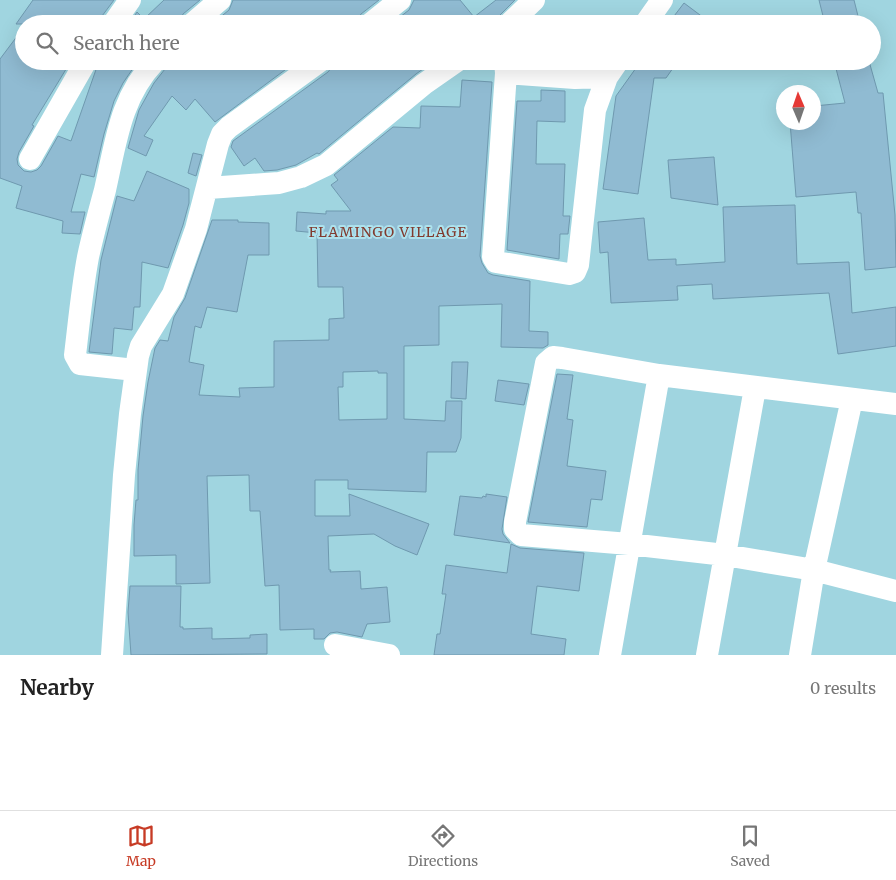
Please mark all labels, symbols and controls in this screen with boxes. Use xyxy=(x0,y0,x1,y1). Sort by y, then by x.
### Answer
search box xyxy=(15,15,881,70)
icon: search xyxy=(33,29,61,57)
text: Search here xyxy=(73,31,180,55)
north arrow xyxy=(776,85,821,130)
district label: FLAMINGO VILLAGE xyxy=(309,223,467,241)
text: Nearby xyxy=(20,674,94,701)
text: 0 results xyxy=(810,678,876,698)
tab: Map xyxy=(126,822,156,870)
tab: Directions xyxy=(408,822,478,870)
tab: Saved xyxy=(730,822,770,870)

